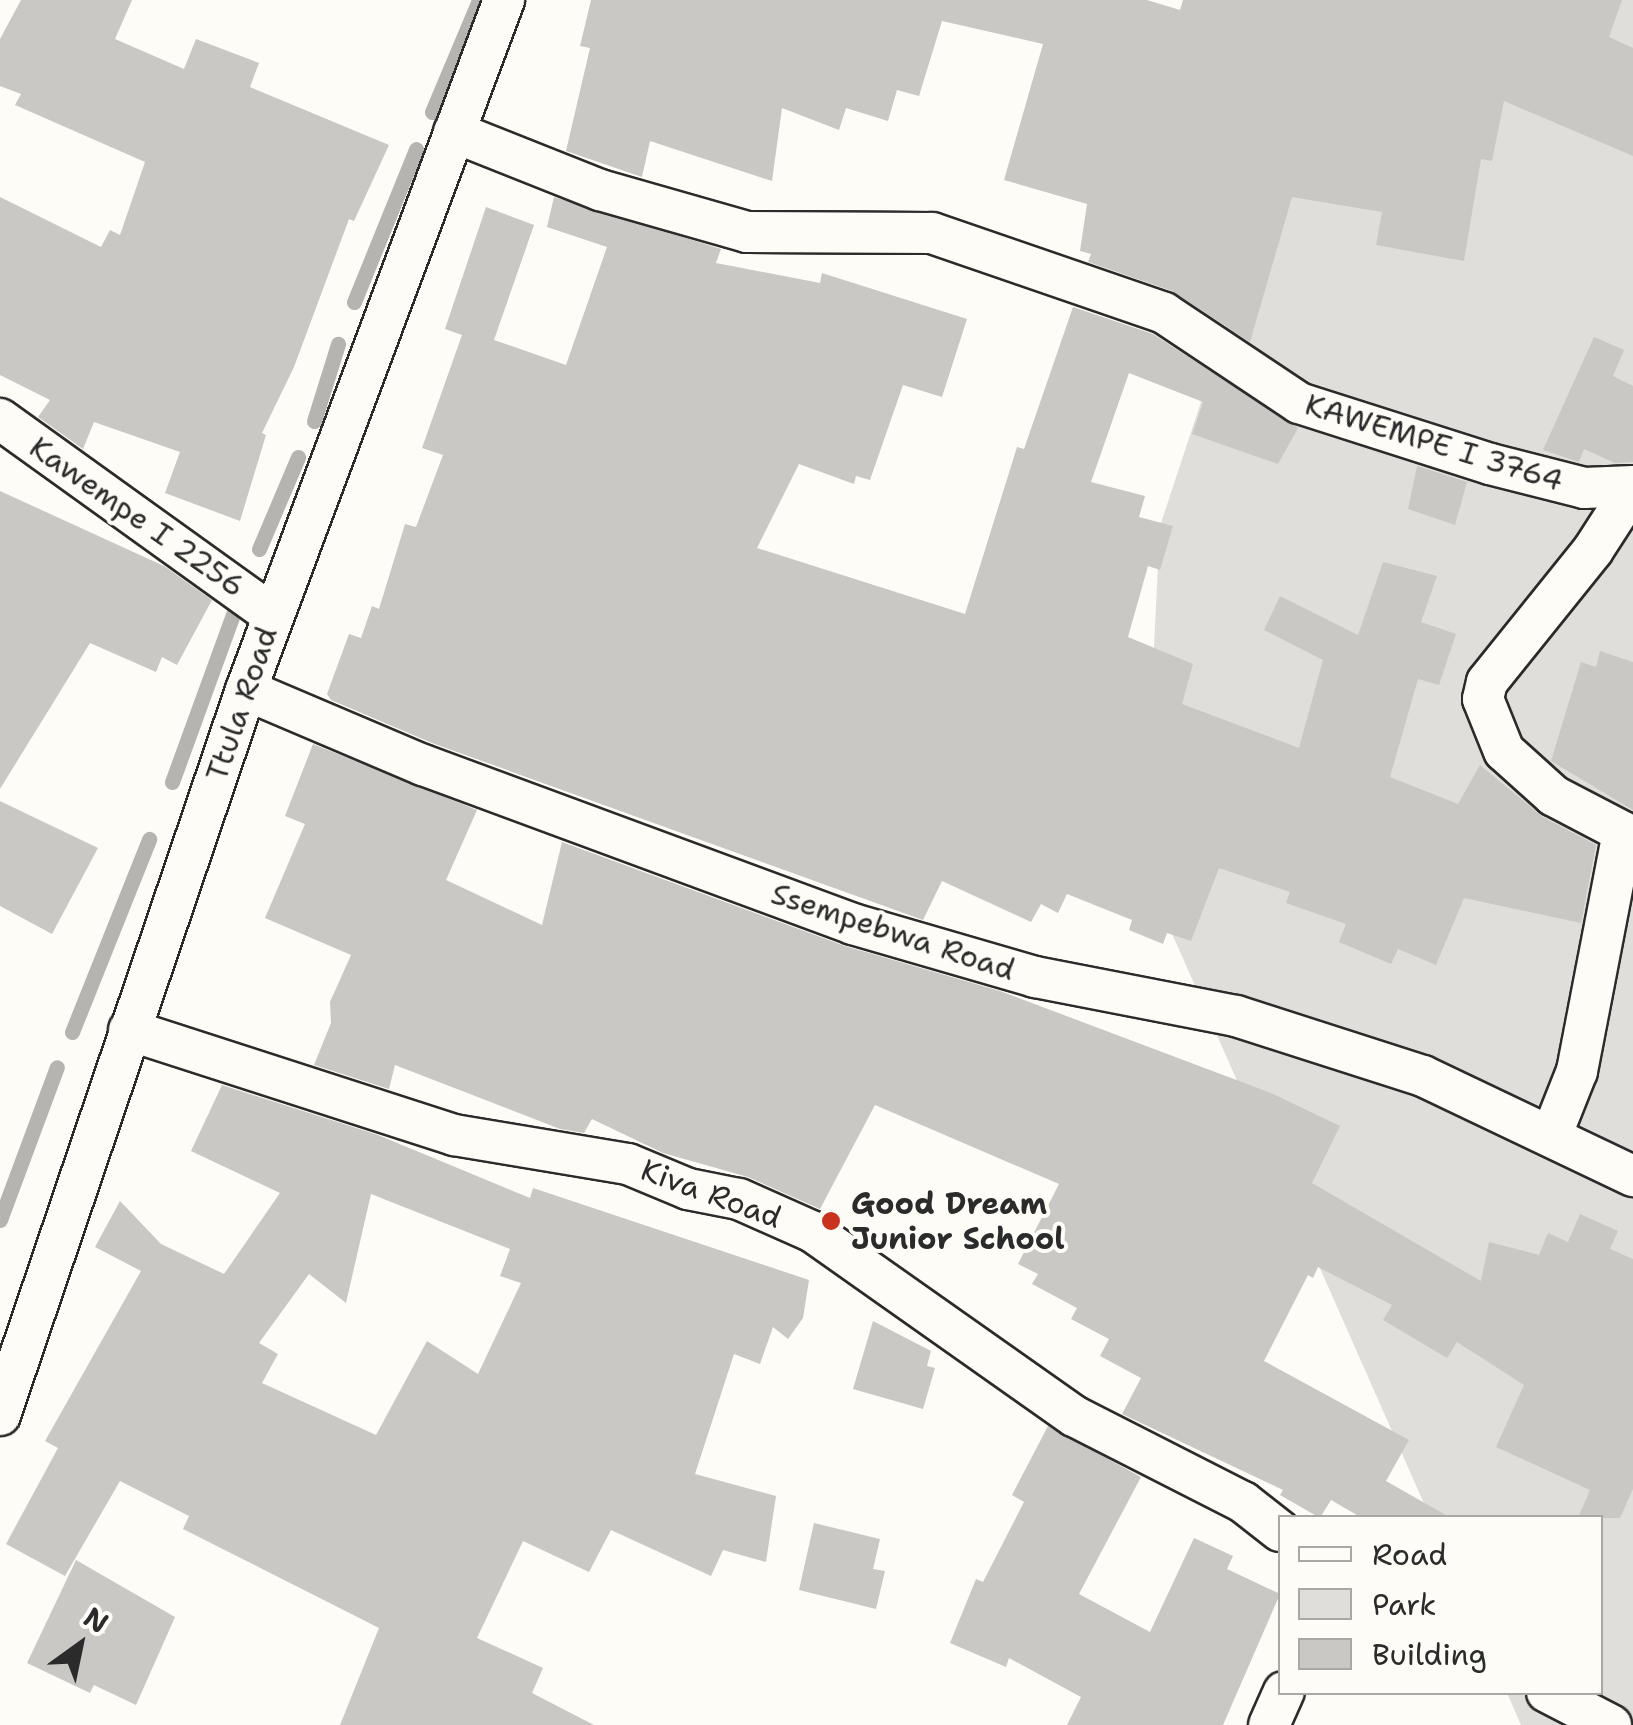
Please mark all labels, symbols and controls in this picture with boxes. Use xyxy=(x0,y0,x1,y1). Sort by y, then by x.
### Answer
street label: KAWEMPE I 3764 xyxy=(1301,387,1567,499)
street label: Kawempe I 2256 xyxy=(22,429,252,605)
street label: Ttula Road xyxy=(199,622,285,786)
street label: Ssempebwa Road xyxy=(767,876,1019,988)
street label: Kiva Road xyxy=(636,1152,786,1236)
place label: Good Dream Junior School xyxy=(851,1186,1065,1256)
marker: Good Dream Junior School xyxy=(820,1210,842,1232)
legend xyxy=(1278,1515,1603,1695)
text: Road xyxy=(1372,1534,1447,1575)
text: Park xyxy=(1372,1584,1436,1625)
north arrow xyxy=(30,1595,130,1695)
text: N xyxy=(77,1598,116,1642)
text: Building xyxy=(1372,1634,1487,1675)

